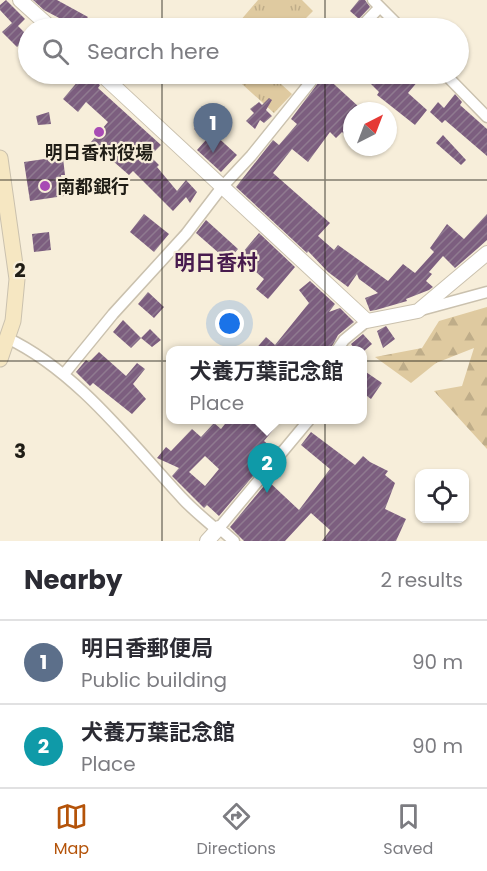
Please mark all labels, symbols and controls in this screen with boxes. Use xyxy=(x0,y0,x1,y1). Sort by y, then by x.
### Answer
search box xyxy=(18,18,469,84)
icon: search xyxy=(39,35,72,68)
text: Search here xyxy=(87,36,220,67)
north arrow xyxy=(343,102,397,156)
pin: 1 xyxy=(194,104,232,153)
marker: 明日香村役場 xyxy=(92,125,106,139)
place label: 明日香村役場 xyxy=(45,140,153,165)
place label: 南都銀行 xyxy=(57,174,129,199)
marker: 南都銀行 xyxy=(38,179,52,193)
district label: 明日香村 xyxy=(174,248,258,277)
text: 2 xyxy=(14,256,26,284)
your location xyxy=(215,309,244,338)
popup xyxy=(166,346,367,424)
text: 犬養万葉記念館 xyxy=(189,356,344,387)
text: Place xyxy=(189,389,244,417)
text: 3 xyxy=(14,437,26,465)
pin: 2 xyxy=(248,444,286,493)
map controls xyxy=(415,469,469,523)
button: locate xyxy=(415,469,469,523)
text: Nearby xyxy=(24,562,122,598)
text: 2 results xyxy=(380,566,463,594)
text: 明日香郵便局 xyxy=(81,633,213,664)
text: 1 xyxy=(40,648,47,676)
text: 90 m xyxy=(412,648,463,676)
text: Public building xyxy=(81,666,227,694)
text: 犬養万葉記念館 xyxy=(81,717,235,748)
text: 2 xyxy=(38,732,49,760)
text: 90 m xyxy=(412,732,463,760)
text: Place xyxy=(81,750,136,778)
tab: Map xyxy=(54,800,89,861)
tab: Directions xyxy=(197,800,276,861)
tab: Saved xyxy=(383,800,433,861)

